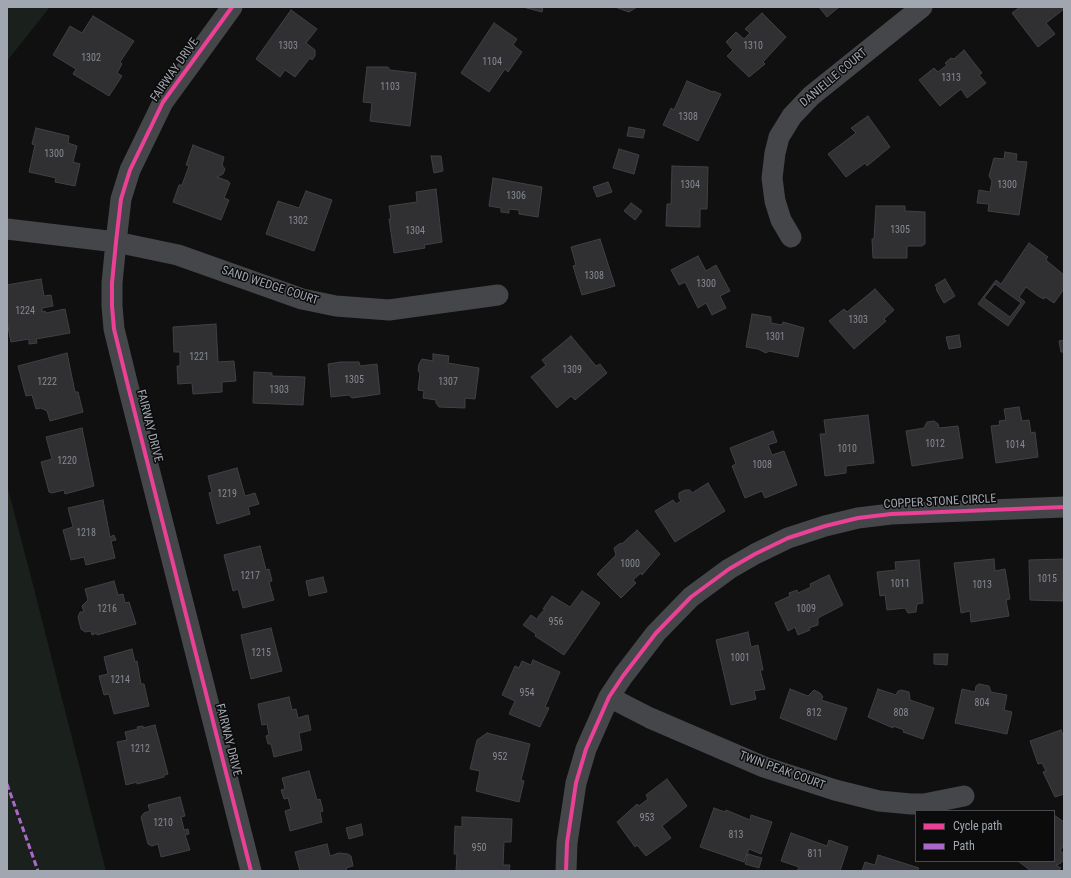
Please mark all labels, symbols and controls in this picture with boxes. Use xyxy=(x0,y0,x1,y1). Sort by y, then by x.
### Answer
street label: FAIRWAY DRIVE xyxy=(148,35,202,105)
house number: 1303 xyxy=(278,40,298,52)
house number: 1310 xyxy=(743,40,763,52)
street label: DANIELLE COURT xyxy=(798,46,870,110)
house number: 1302 xyxy=(81,52,101,64)
house number: 1104 xyxy=(482,56,502,68)
house number: 1313 xyxy=(941,72,961,84)
house number: 1103 xyxy=(380,81,400,93)
house number: 1308 xyxy=(678,111,698,123)
house number: 1300 xyxy=(44,148,64,160)
house number: 1304 xyxy=(680,179,700,191)
house number: 1300 xyxy=(997,179,1017,191)
house number: 1306 xyxy=(506,190,526,202)
house number: 1302 xyxy=(288,215,308,227)
house number: 1305 xyxy=(890,224,910,236)
house number: 1304 xyxy=(405,225,425,237)
street label: SAND WEDGE COURT xyxy=(220,264,320,308)
house number: 1308 xyxy=(584,270,604,282)
house number: 1300 xyxy=(696,278,716,290)
house number: 1224 xyxy=(15,305,35,317)
house number: 1303 xyxy=(848,314,868,326)
house number: 1301 xyxy=(765,331,785,343)
house number: 1221 xyxy=(189,351,209,363)
house number: 1309 xyxy=(562,364,582,376)
house number: 1305 xyxy=(344,374,364,386)
house number: 1222 xyxy=(37,376,57,388)
house number: 1307 xyxy=(438,376,458,388)
house number: 1303 xyxy=(269,384,289,396)
street label: FAIRWAY DRIVE xyxy=(133,388,165,464)
house number: 1012 xyxy=(925,438,945,450)
house number: 1014 xyxy=(1005,439,1025,451)
house number: 1010 xyxy=(837,443,857,455)
house number: 1220 xyxy=(57,455,77,467)
house number: 1008 xyxy=(752,459,772,471)
house number: 1219 xyxy=(217,488,237,500)
street label: COPPER STONE CIRCLE xyxy=(883,492,997,512)
house number: 1218 xyxy=(76,527,96,539)
house number: 1000 xyxy=(620,558,640,570)
house number: 1217 xyxy=(240,570,260,582)
house number: 1015 xyxy=(1037,573,1057,585)
house number: 1011 xyxy=(890,578,910,590)
house number: 1013 xyxy=(972,579,992,591)
house number: 1216 xyxy=(97,603,117,615)
house number: 1009 xyxy=(796,603,816,615)
house number: 956 xyxy=(549,616,563,628)
house number: 1215 xyxy=(251,647,271,659)
house number: 1001 xyxy=(730,652,750,664)
house number: 1214 xyxy=(110,674,130,686)
house number: 954 xyxy=(520,687,534,699)
house number: 804 xyxy=(975,697,989,709)
street label: FAIRWAY DRIVE xyxy=(212,702,244,778)
house number: 812 xyxy=(807,707,821,719)
house number: 808 xyxy=(894,707,908,719)
house number: 1212 xyxy=(130,743,150,755)
street label: TWIN PEAK COURT xyxy=(737,749,827,793)
house number: 952 xyxy=(493,751,507,763)
legend xyxy=(915,810,1055,862)
house number: 953 xyxy=(640,812,654,824)
house number: 1210 xyxy=(153,817,173,829)
text: Cycle path xyxy=(953,819,1002,833)
house number: 813 xyxy=(729,829,743,841)
text: Path xyxy=(953,839,975,853)
house number: 950 xyxy=(472,842,486,854)
house number: 811 xyxy=(808,848,822,860)

